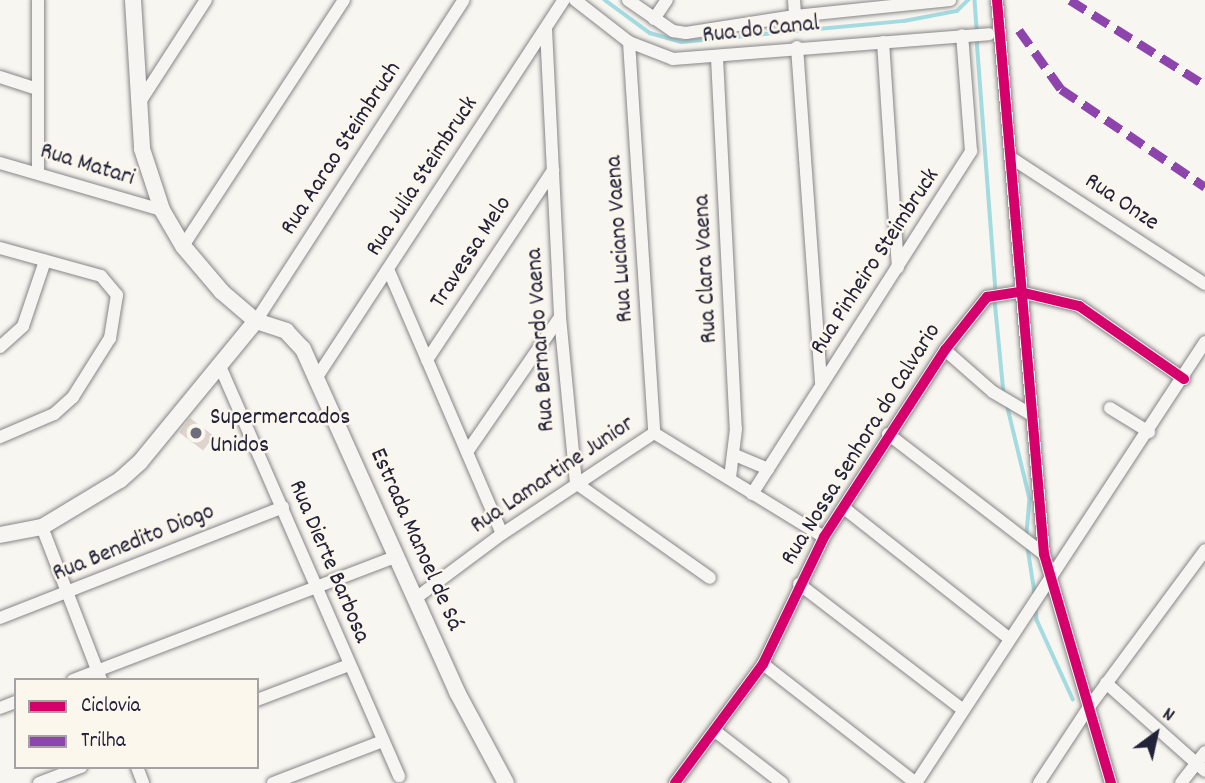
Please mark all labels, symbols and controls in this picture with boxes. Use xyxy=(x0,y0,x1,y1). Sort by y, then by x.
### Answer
street label: Rua do Canal xyxy=(701,11,821,51)
street label: Rua Aarao Steimbruch xyxy=(275,57,409,241)
street label: Rua Julia Steimbruck xyxy=(361,92,485,262)
street label: Rua Matari xyxy=(36,138,138,194)
street label: Rua Luciano Vaena xyxy=(601,155,641,323)
street label: Rua Pinheiro Steimbruck xyxy=(805,164,947,360)
street label: Rua Onze xyxy=(1078,168,1164,238)
street label: Travessa Melo xyxy=(425,191,519,315)
street label: Rua Clara Vaena xyxy=(689,194,725,344)
street label: Rua Bernardo Vaena xyxy=(521,247,563,433)
street label: Rua Nossa Senhora do Calvario xyxy=(776,319,948,571)
place label: Supermercados Unidos xyxy=(210,405,350,461)
street label: Rua Lamartine Junior xyxy=(466,411,640,541)
marker: Supermercados Unidos xyxy=(188,425,204,441)
street label: Estrada Manoel de Sá xyxy=(362,444,468,636)
street label: Rua Dierte Barbosa xyxy=(281,476,375,648)
street label: Rua Benedito Diogo xyxy=(49,498,219,590)
legend xyxy=(14,678,259,769)
text: Ciclovia xyxy=(81,692,140,722)
north arrow xyxy=(1121,699,1191,769)
text: N xyxy=(1156,702,1179,730)
text: Trilha xyxy=(81,727,126,757)

